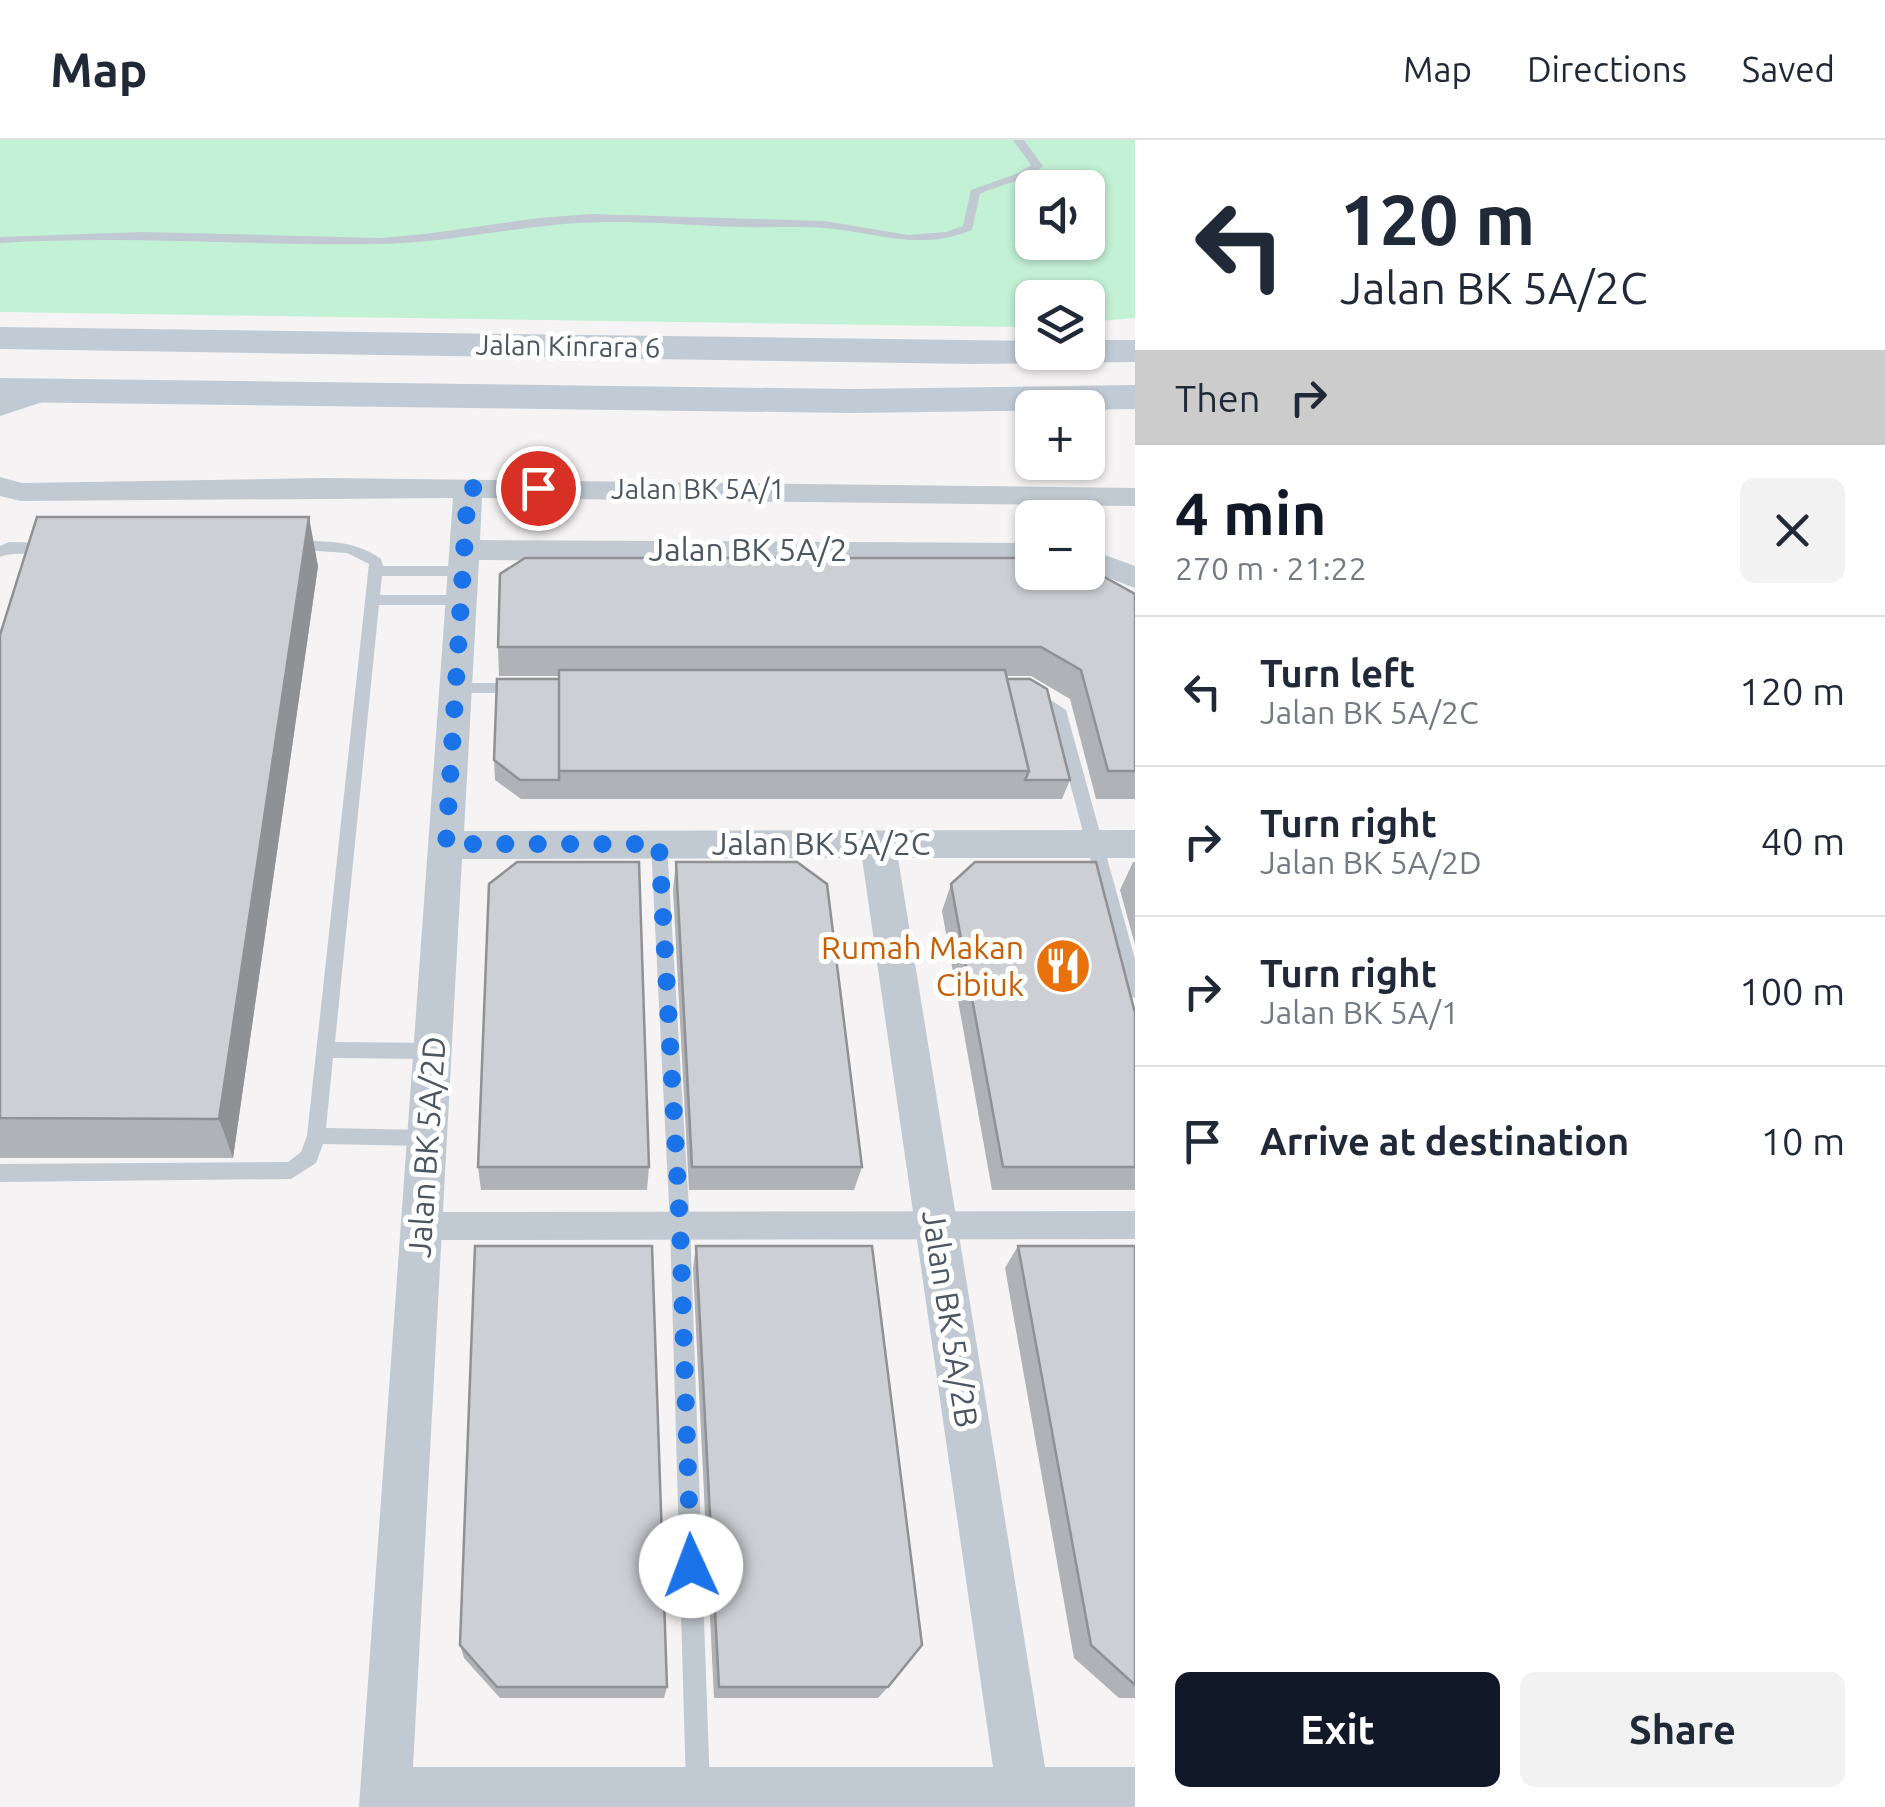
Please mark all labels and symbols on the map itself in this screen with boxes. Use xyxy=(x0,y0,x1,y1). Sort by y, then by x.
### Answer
street label: Jalan Kinrara 6 xyxy=(475,328,661,363)
pin xyxy=(496,446,581,531)
street label: Jalan BK 5A/1 xyxy=(611,473,785,504)
street label: Jalan BK 5A/2 xyxy=(648,531,848,567)
street label: Jalan BK 5A/2C xyxy=(712,825,930,861)
place label: Rumah Makan Cibiuk xyxy=(821,929,1024,1002)
restaurant icon: Rumah Makan Cibiuk xyxy=(1033,936,1093,996)
street label: Jalan BK 5A/2D xyxy=(400,1035,452,1259)
street label: Jalan BK 5A/2B xyxy=(916,1208,986,1430)
position arrow xyxy=(639,1514,743,1618)

